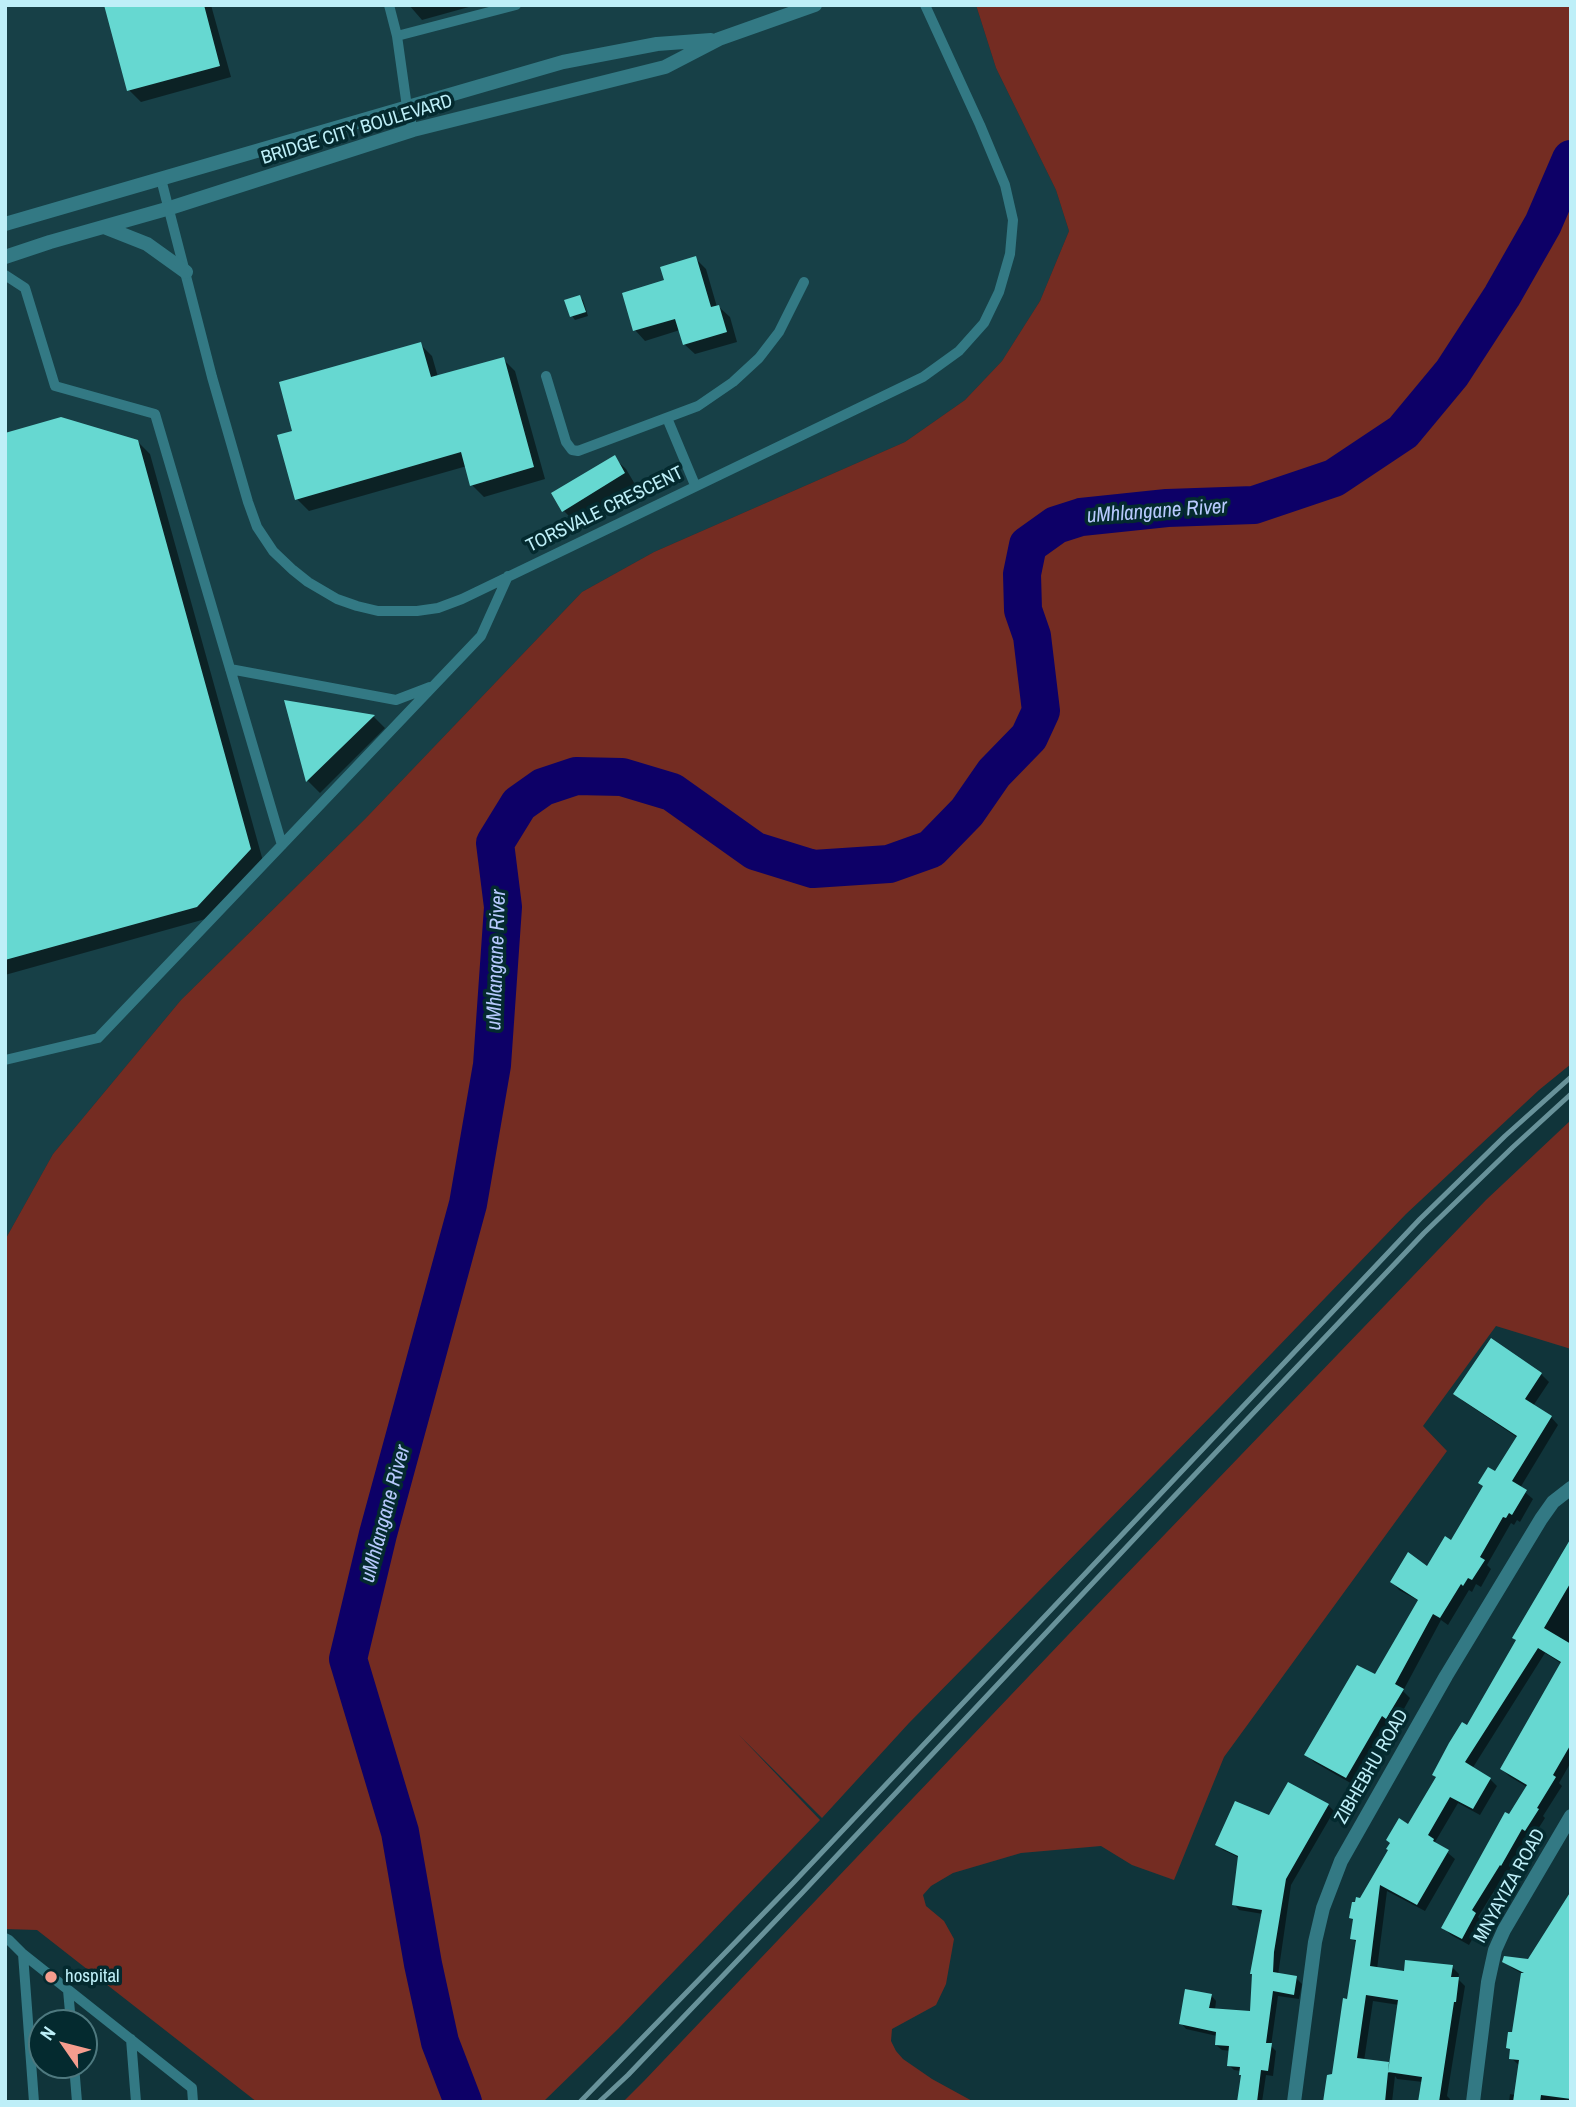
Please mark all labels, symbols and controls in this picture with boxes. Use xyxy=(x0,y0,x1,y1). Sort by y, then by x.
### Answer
street label: BRIDGE CITY BOULEVARD xyxy=(259,90,455,170)
street label: TORSVALE CRESCENT xyxy=(523,462,687,558)
water label: uMhlangane River xyxy=(1086,495,1228,529)
water label: uMhlangane River xyxy=(482,889,512,1031)
water label: uMhlangane River xyxy=(356,1443,416,1585)
street label: ZIBHEBHU ROAD xyxy=(1330,1706,1414,1828)
street label: MNYAYIZA ROAD xyxy=(1469,1825,1551,1947)
place label: hospital xyxy=(65,1966,120,1988)
marker: hospital xyxy=(43,1969,59,1985)
north arrow xyxy=(28,2009,98,2079)
text: N xyxy=(34,2021,61,2045)

